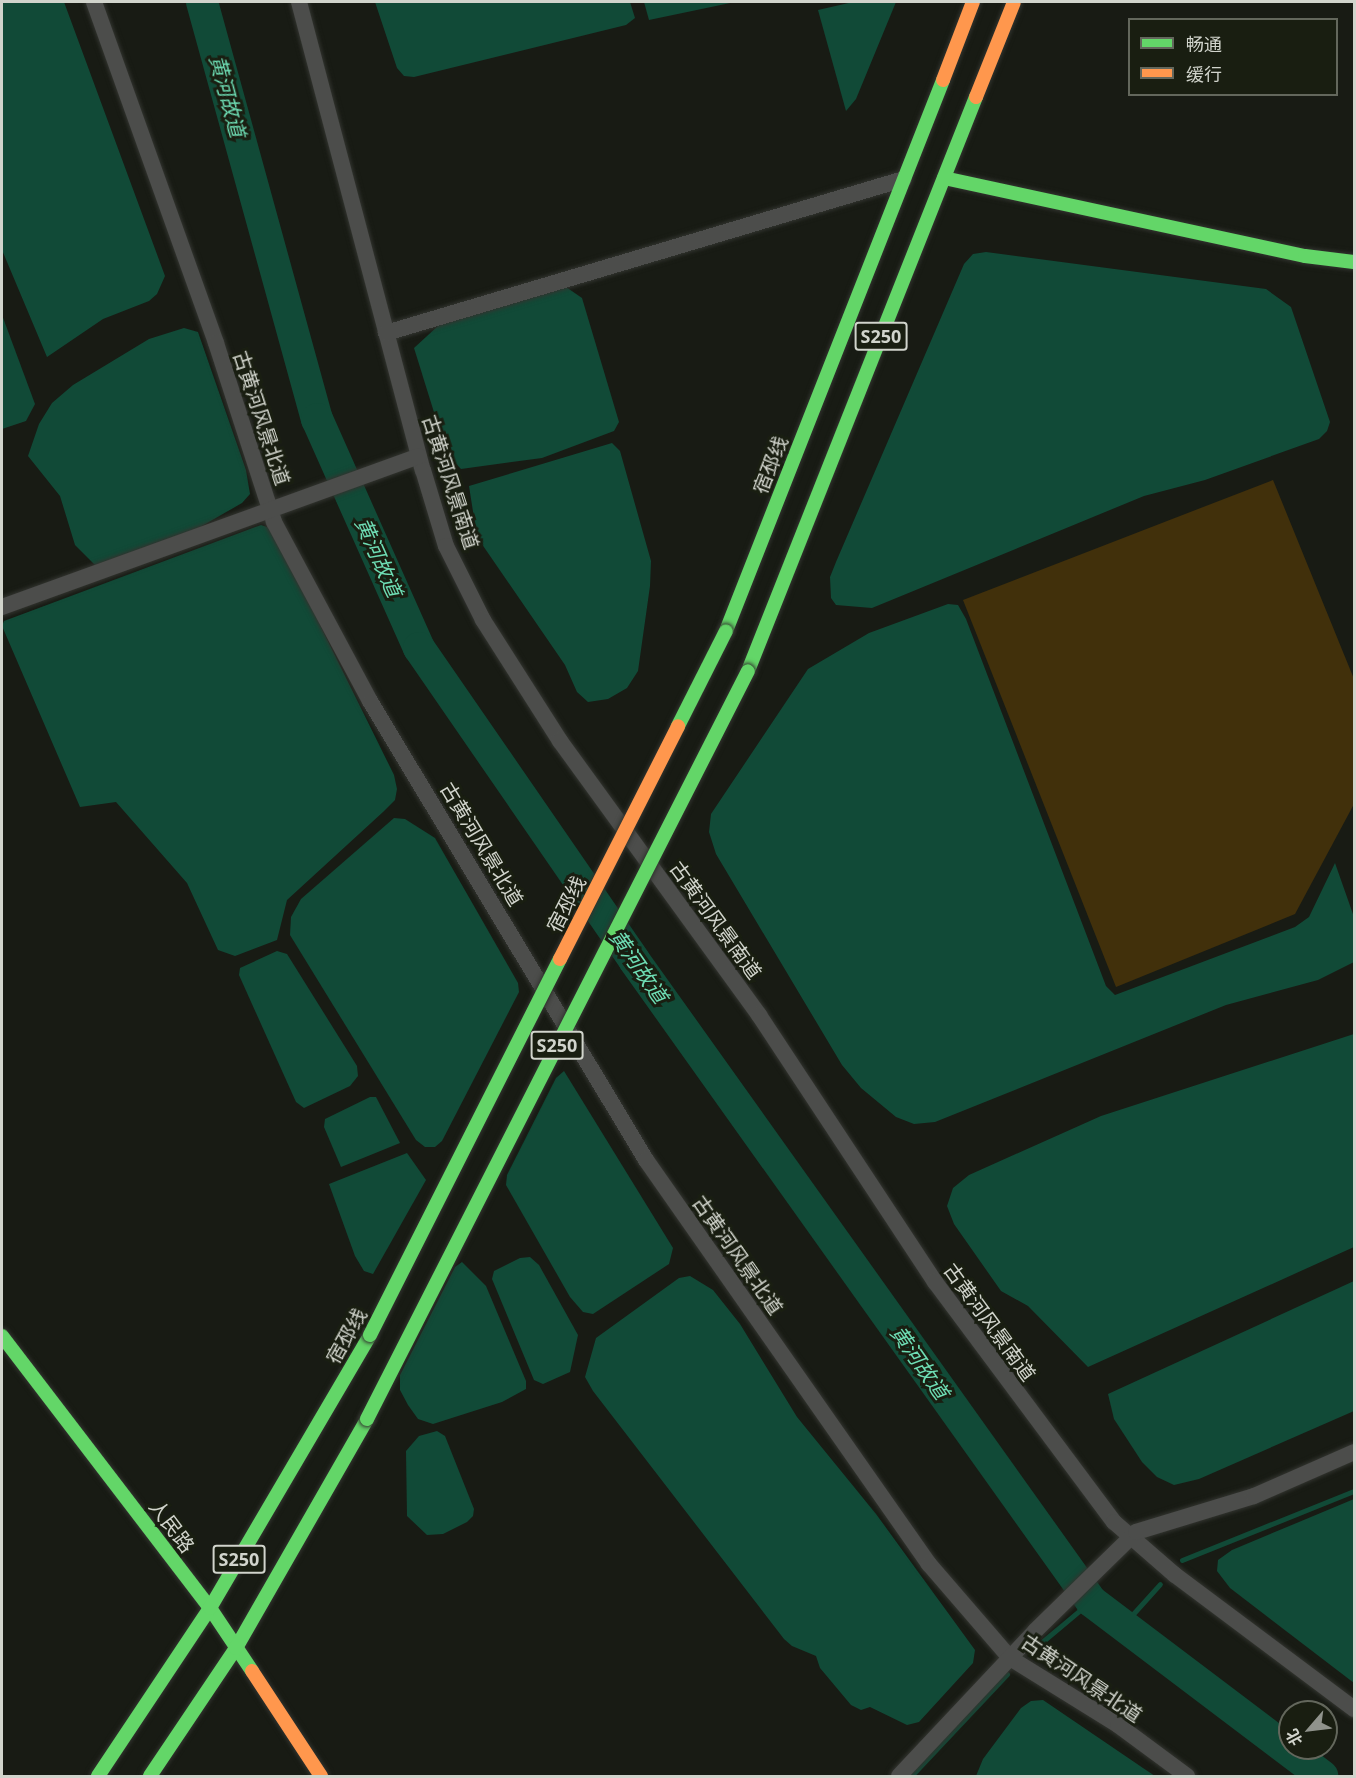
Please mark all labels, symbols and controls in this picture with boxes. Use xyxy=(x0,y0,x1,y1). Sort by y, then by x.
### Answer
legend xyxy=(1128,18,1338,96)
text: 畅通 xyxy=(1186,32,1222,56)
water label: 黄河故道 xyxy=(205,52,251,140)
text: 缓行 xyxy=(1186,62,1222,86)
road number: S250 xyxy=(854,321,908,351)
street label: 古黄河风景北道 xyxy=(229,348,295,488)
street label: 古黄河风景南道 xyxy=(418,412,484,552)
street label: 宿邳线 xyxy=(748,433,792,497)
water label: 黄河故道 xyxy=(350,514,408,600)
street label: 古黄河风景北道 xyxy=(436,778,528,910)
street label: 古黄河风景南道 xyxy=(665,856,767,984)
street label: 宿邳线 xyxy=(542,872,590,936)
water label: 黄河故道 xyxy=(605,924,673,1008)
road number: S250 xyxy=(530,1030,584,1060)
street label: 古黄河风景北道 xyxy=(688,1191,788,1319)
street label: 古黄河风景南道 xyxy=(939,1258,1041,1386)
street label: 宿邳线 xyxy=(321,1304,371,1368)
water label: 黄河故道 xyxy=(886,1320,954,1404)
street label: 人民路 xyxy=(144,1495,200,1557)
road number: S250 xyxy=(212,1544,266,1574)
street label: 古黄河风景北道 xyxy=(1017,1629,1147,1727)
north arrow xyxy=(1278,1700,1338,1760)
text: 北 xyxy=(1280,1725,1307,1750)

